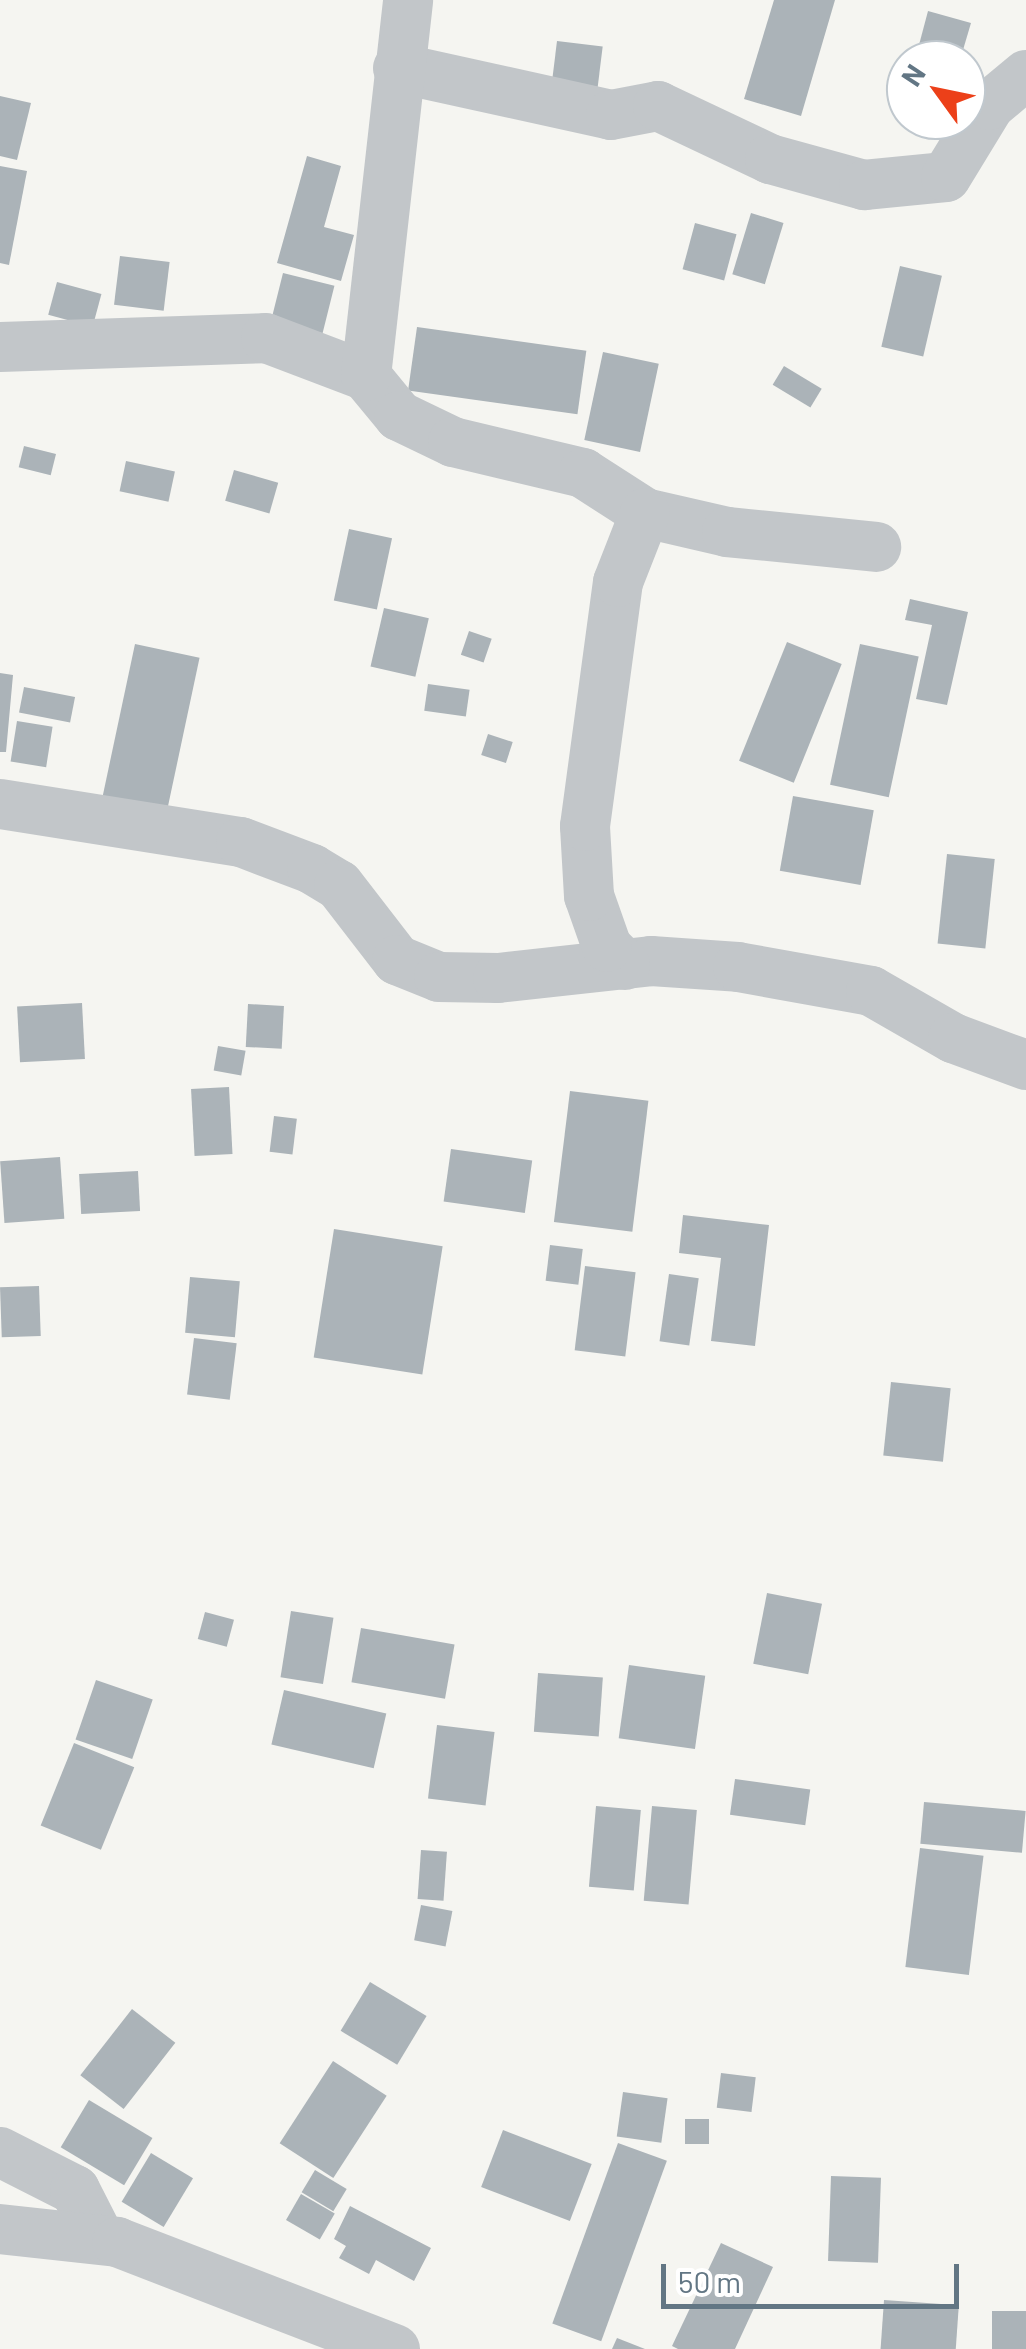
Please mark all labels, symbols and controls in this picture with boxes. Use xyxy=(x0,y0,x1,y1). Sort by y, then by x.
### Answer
north arrow xyxy=(886,40,986,140)
text: N xyxy=(893,58,932,92)
scale bar xyxy=(666,2244,964,2306)
text: 50 m xyxy=(678,2263,741,2299)

